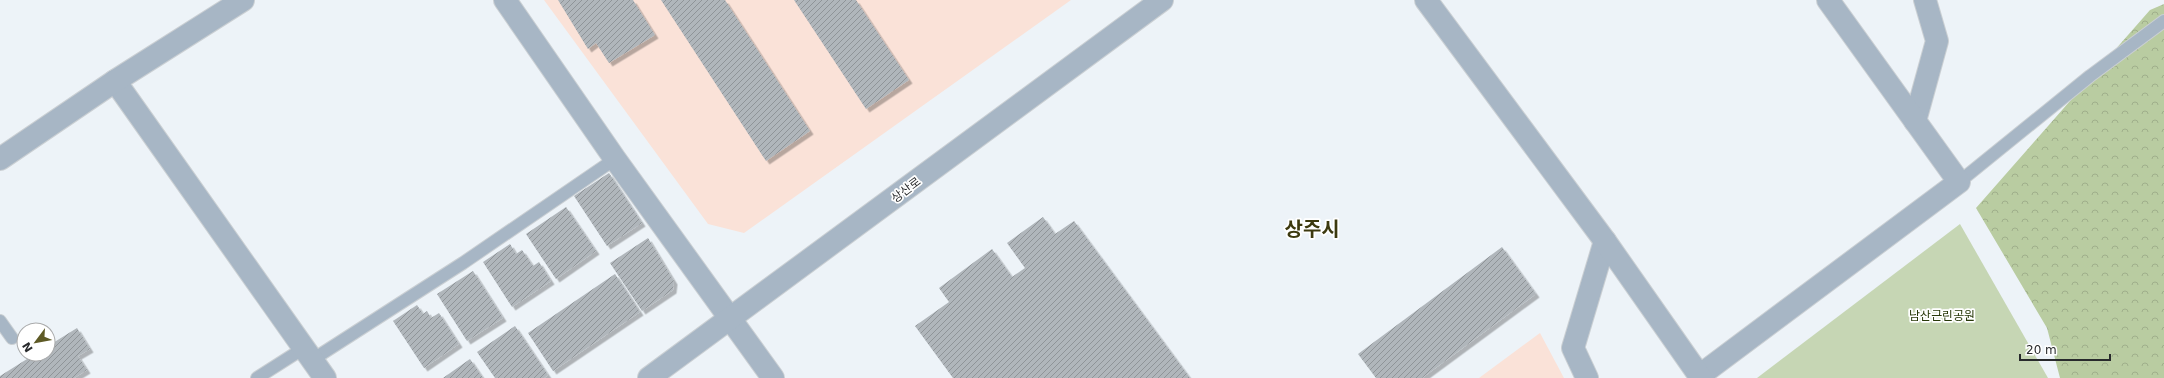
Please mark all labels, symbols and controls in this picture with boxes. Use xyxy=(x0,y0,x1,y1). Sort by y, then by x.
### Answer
street label: 상산로 xyxy=(889,174,923,206)
district label: 상주시 xyxy=(1284,217,1340,241)
park label: 남산근린공원 xyxy=(1909,309,1975,323)
north arrow xyxy=(16,322,56,362)
scale bar xyxy=(2020,336,2110,362)
text: N xyxy=(20,340,36,354)
text: 20 m xyxy=(2026,343,2057,357)

